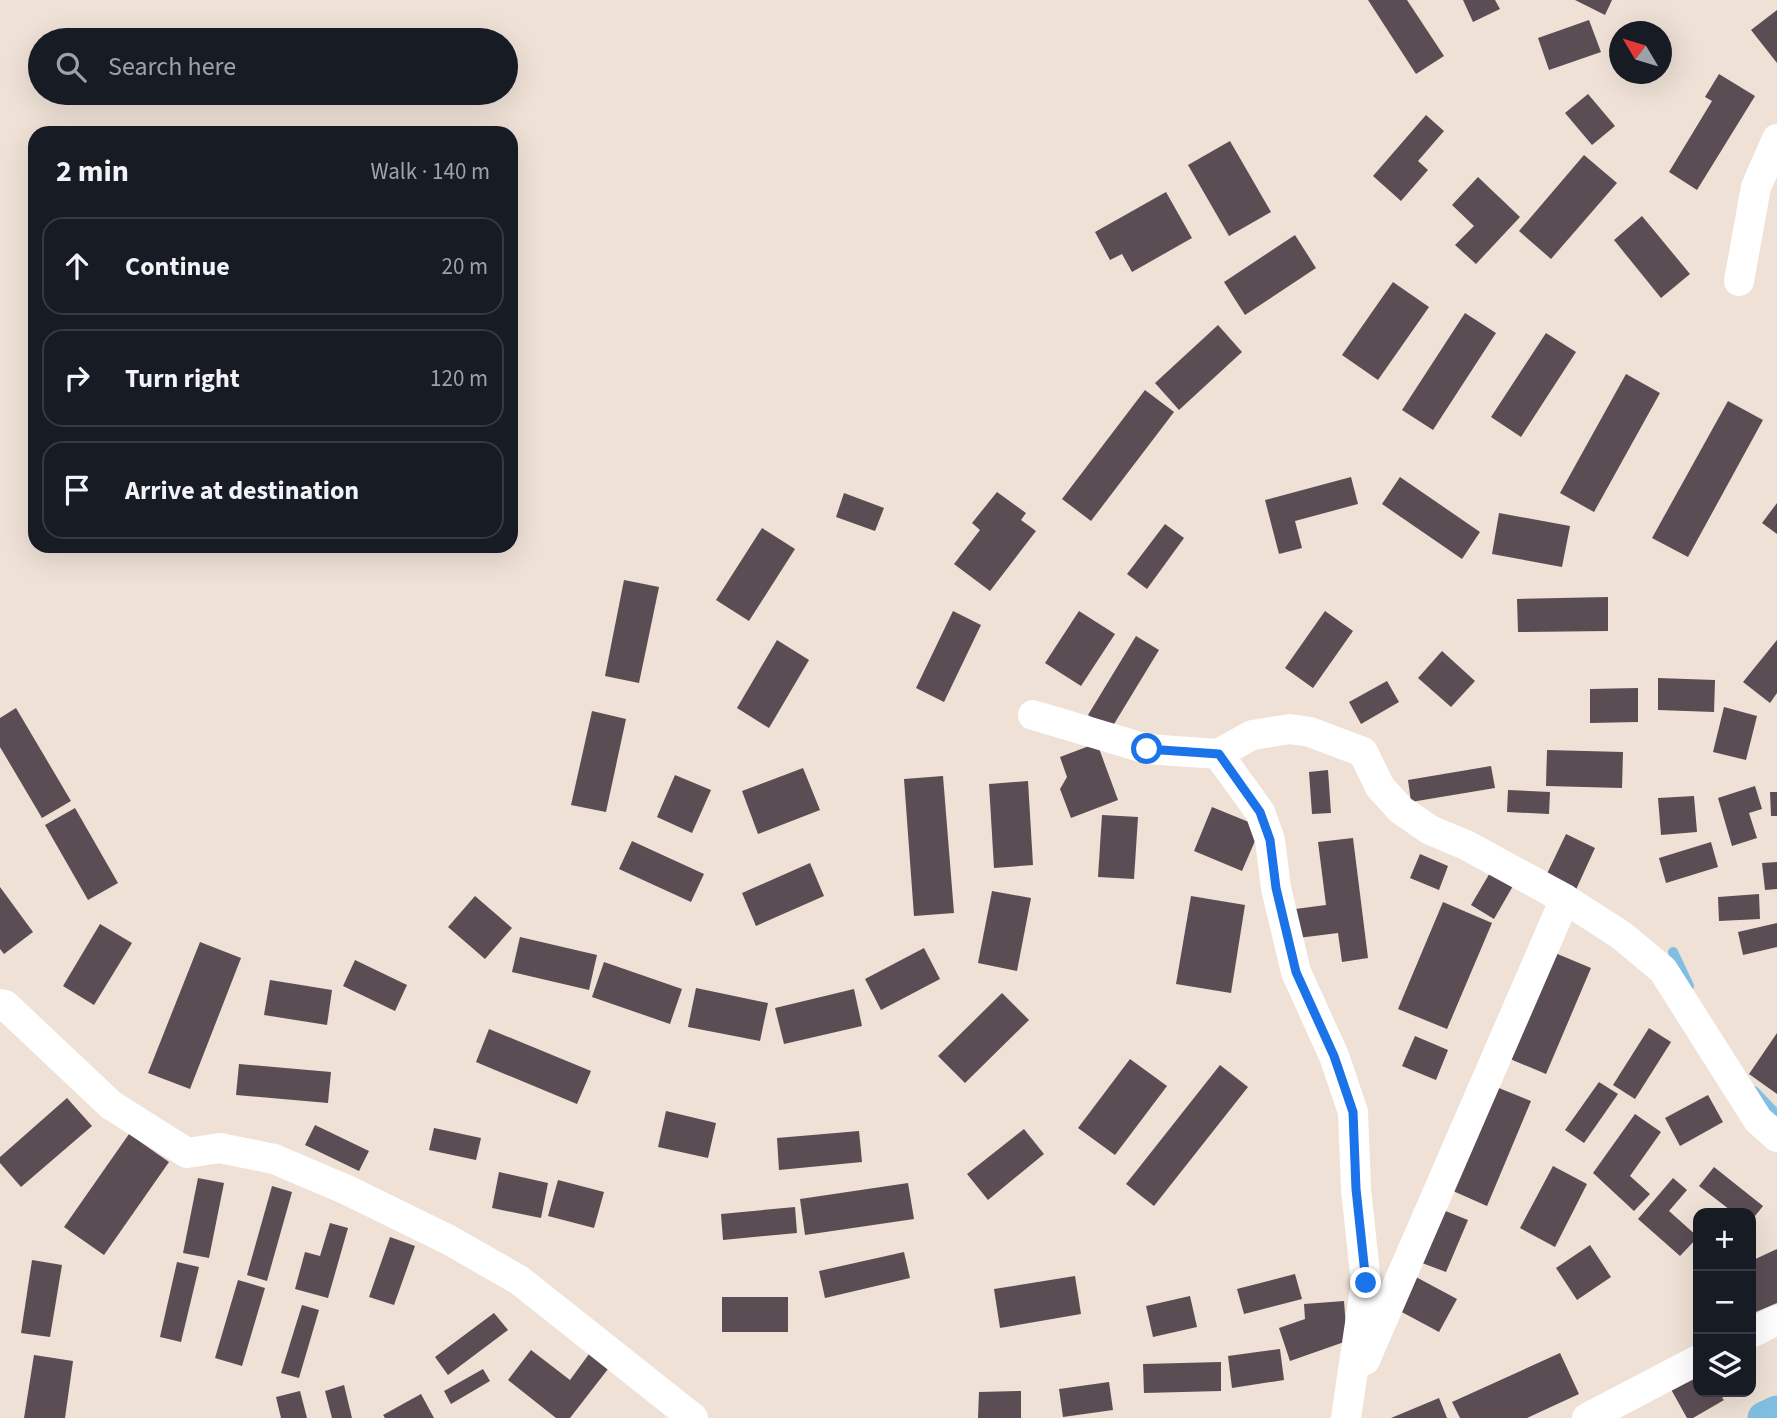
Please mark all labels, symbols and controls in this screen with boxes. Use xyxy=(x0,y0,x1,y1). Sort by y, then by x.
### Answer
north arrow xyxy=(1609,21,1672,84)
search box xyxy=(28,28,518,105)
icon: search xyxy=(52,48,90,86)
text: Search here xyxy=(108,48,236,85)
text: 2 min xyxy=(56,150,129,193)
text: Walk · 140 m xyxy=(371,155,490,188)
icon: ahead xyxy=(58,247,96,285)
text: Continue xyxy=(125,248,230,285)
text: 20 m xyxy=(441,250,488,283)
icon: right xyxy=(58,359,96,397)
text: Turn right xyxy=(125,360,240,397)
text: 120 m xyxy=(430,362,488,395)
icon: arrive xyxy=(58,471,96,509)
text: Arrive at destination xyxy=(125,472,359,509)
route start xyxy=(1131,733,1162,764)
map controls xyxy=(1693,1208,1756,1397)
button: + xyxy=(1693,1208,1756,1271)
route end xyxy=(1350,1267,1381,1298)
button: − xyxy=(1693,1271,1756,1334)
button: layers xyxy=(1693,1334,1756,1397)

